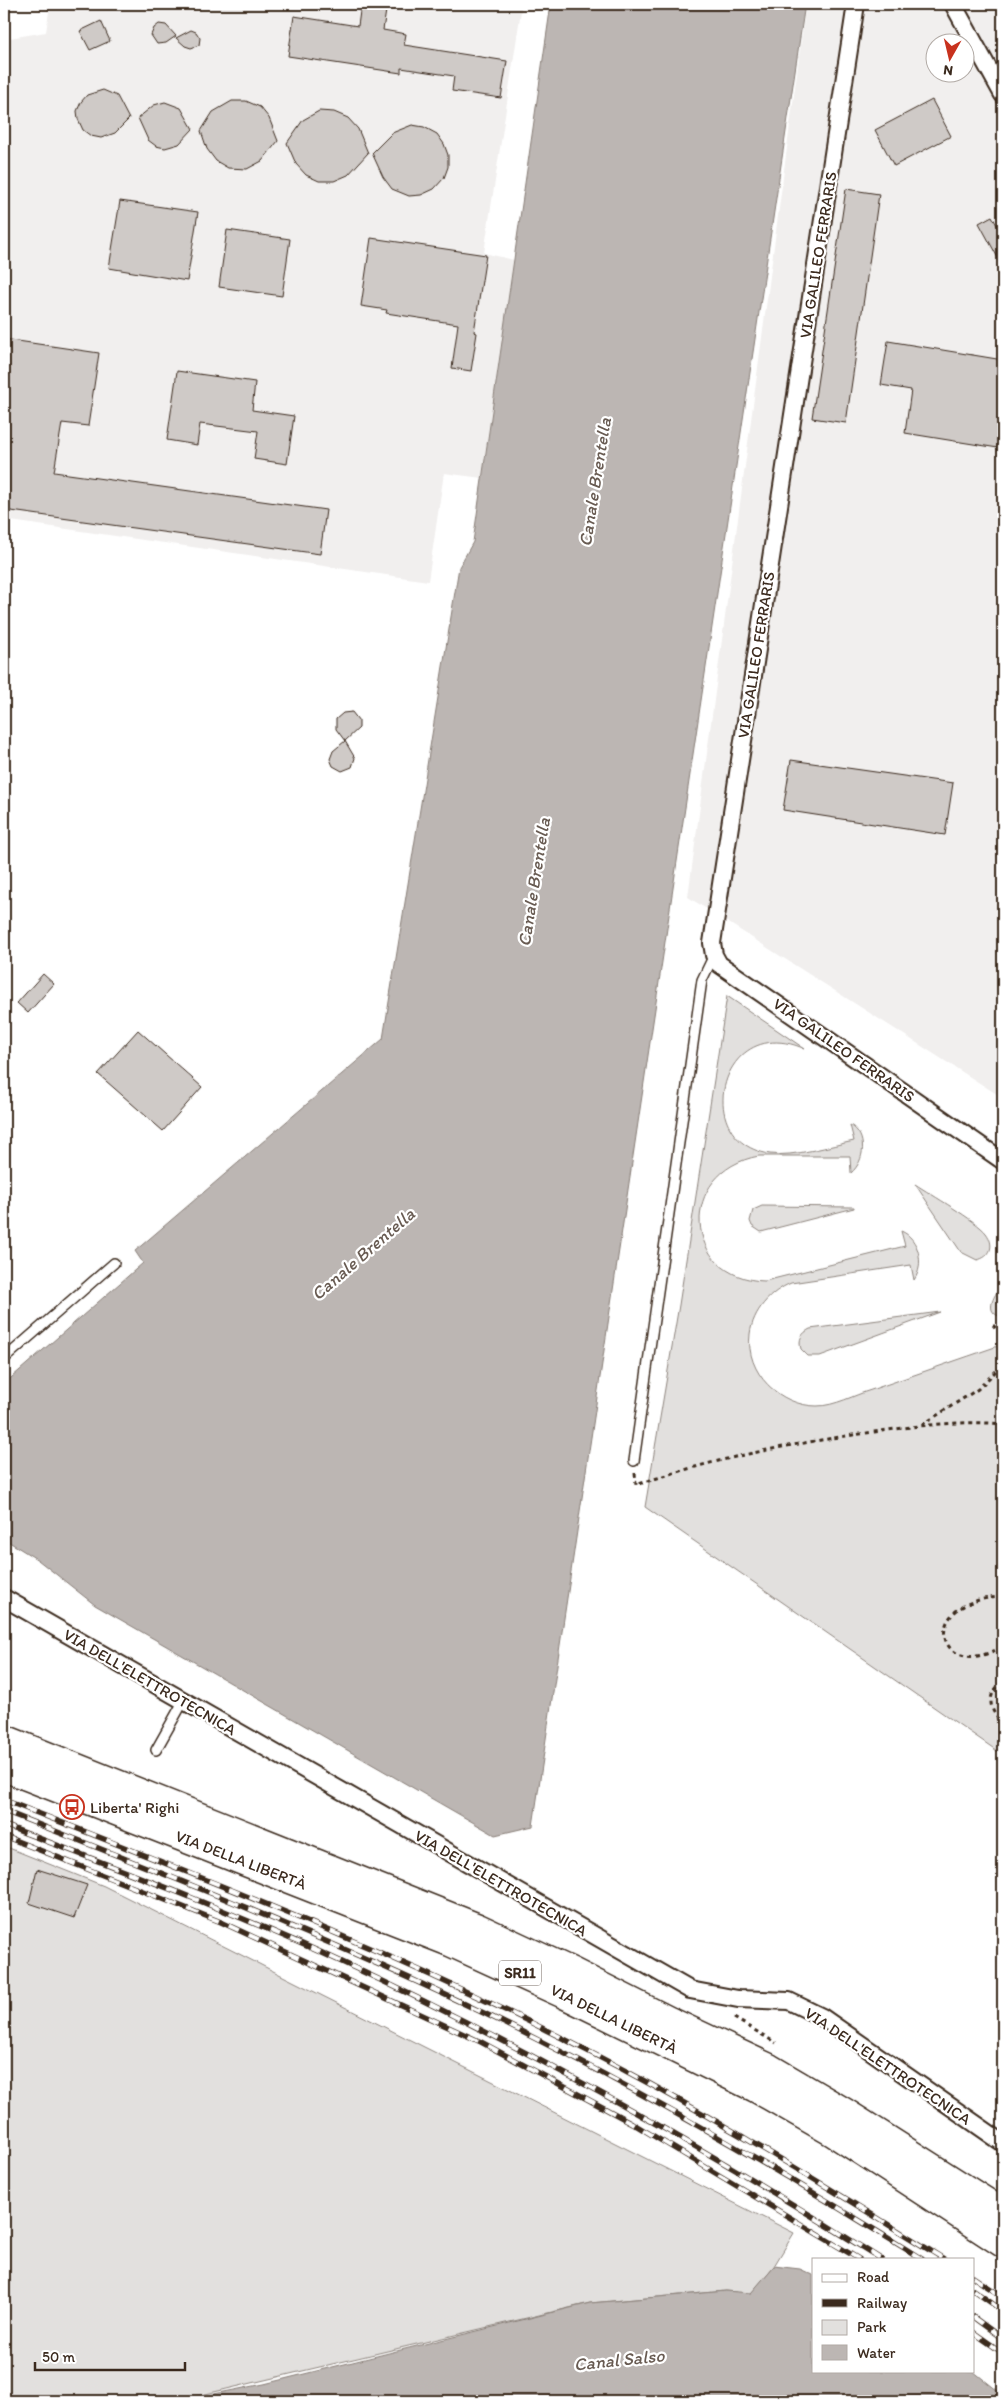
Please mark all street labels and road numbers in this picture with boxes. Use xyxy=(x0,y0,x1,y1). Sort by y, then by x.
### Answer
street label: VIA GALILEO FERRARIS xyxy=(795,170,841,340)
street label: VIA GALILEO FERRARIS xyxy=(733,570,779,740)
street label: VIA GALILEO FERRARIS xyxy=(770,994,918,1106)
street label: VIA DELL'ELETTROTECNICA xyxy=(60,1625,240,1739)
street label: VIA DELLA LIBERTÀ xyxy=(173,1826,309,1894)
street label: VIA DELL'ELETTROTECNICA xyxy=(411,1826,591,1940)
road number: SR11 xyxy=(499,1960,541,1986)
street label: VIA DELLA LIBERTÀ xyxy=(548,1980,680,2058)
street label: VIA DELL'ELETTROTECNICA xyxy=(801,2003,975,2129)

